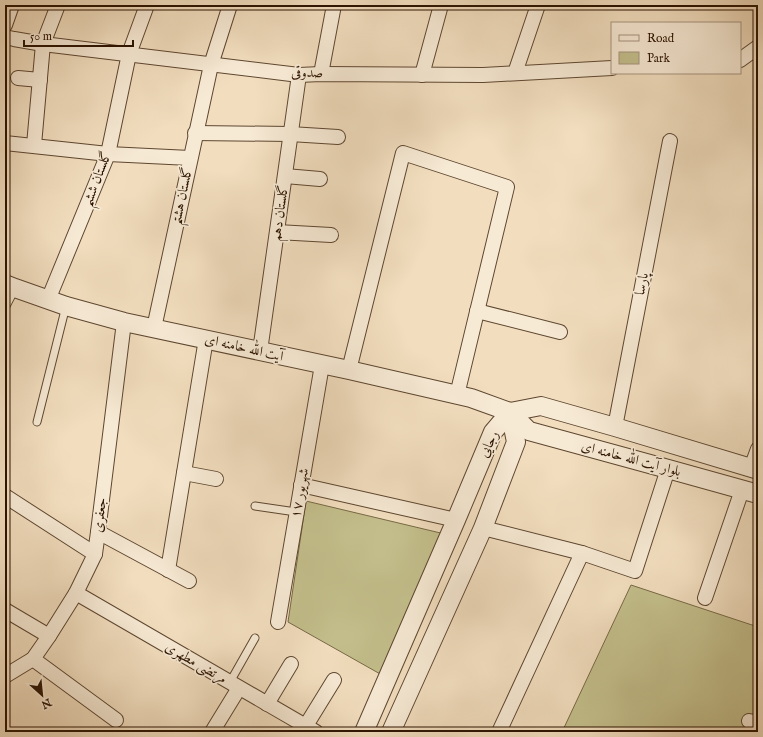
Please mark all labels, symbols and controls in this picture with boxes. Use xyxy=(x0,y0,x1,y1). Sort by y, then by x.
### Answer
scale bar xyxy=(24,22,133,48)
legend xyxy=(611,22,741,74)
text: 50 m xyxy=(30,29,52,44)
text: Road xyxy=(647,31,675,46)
text: Park xyxy=(647,51,670,66)
street label: صدوقی xyxy=(291,64,323,82)
street label: گلستان ششم xyxy=(78,149,119,211)
street label: گلستان هشتم xyxy=(167,165,201,227)
street label: گلستان دهم xyxy=(267,184,297,243)
street label: پارسا xyxy=(631,270,654,297)
street label: آیت الله خامنه ای xyxy=(203,327,288,366)
street label: رجایی xyxy=(475,428,503,460)
street label: بلوار آیت الله خامنه ای xyxy=(579,434,684,481)
street label: ۱۷ شهریور xyxy=(287,466,313,519)
street label: جعفری xyxy=(89,496,111,534)
street label: مرتضی مطهری xyxy=(162,638,230,688)
north arrow xyxy=(22,675,62,715)
text: N xyxy=(38,694,54,712)

